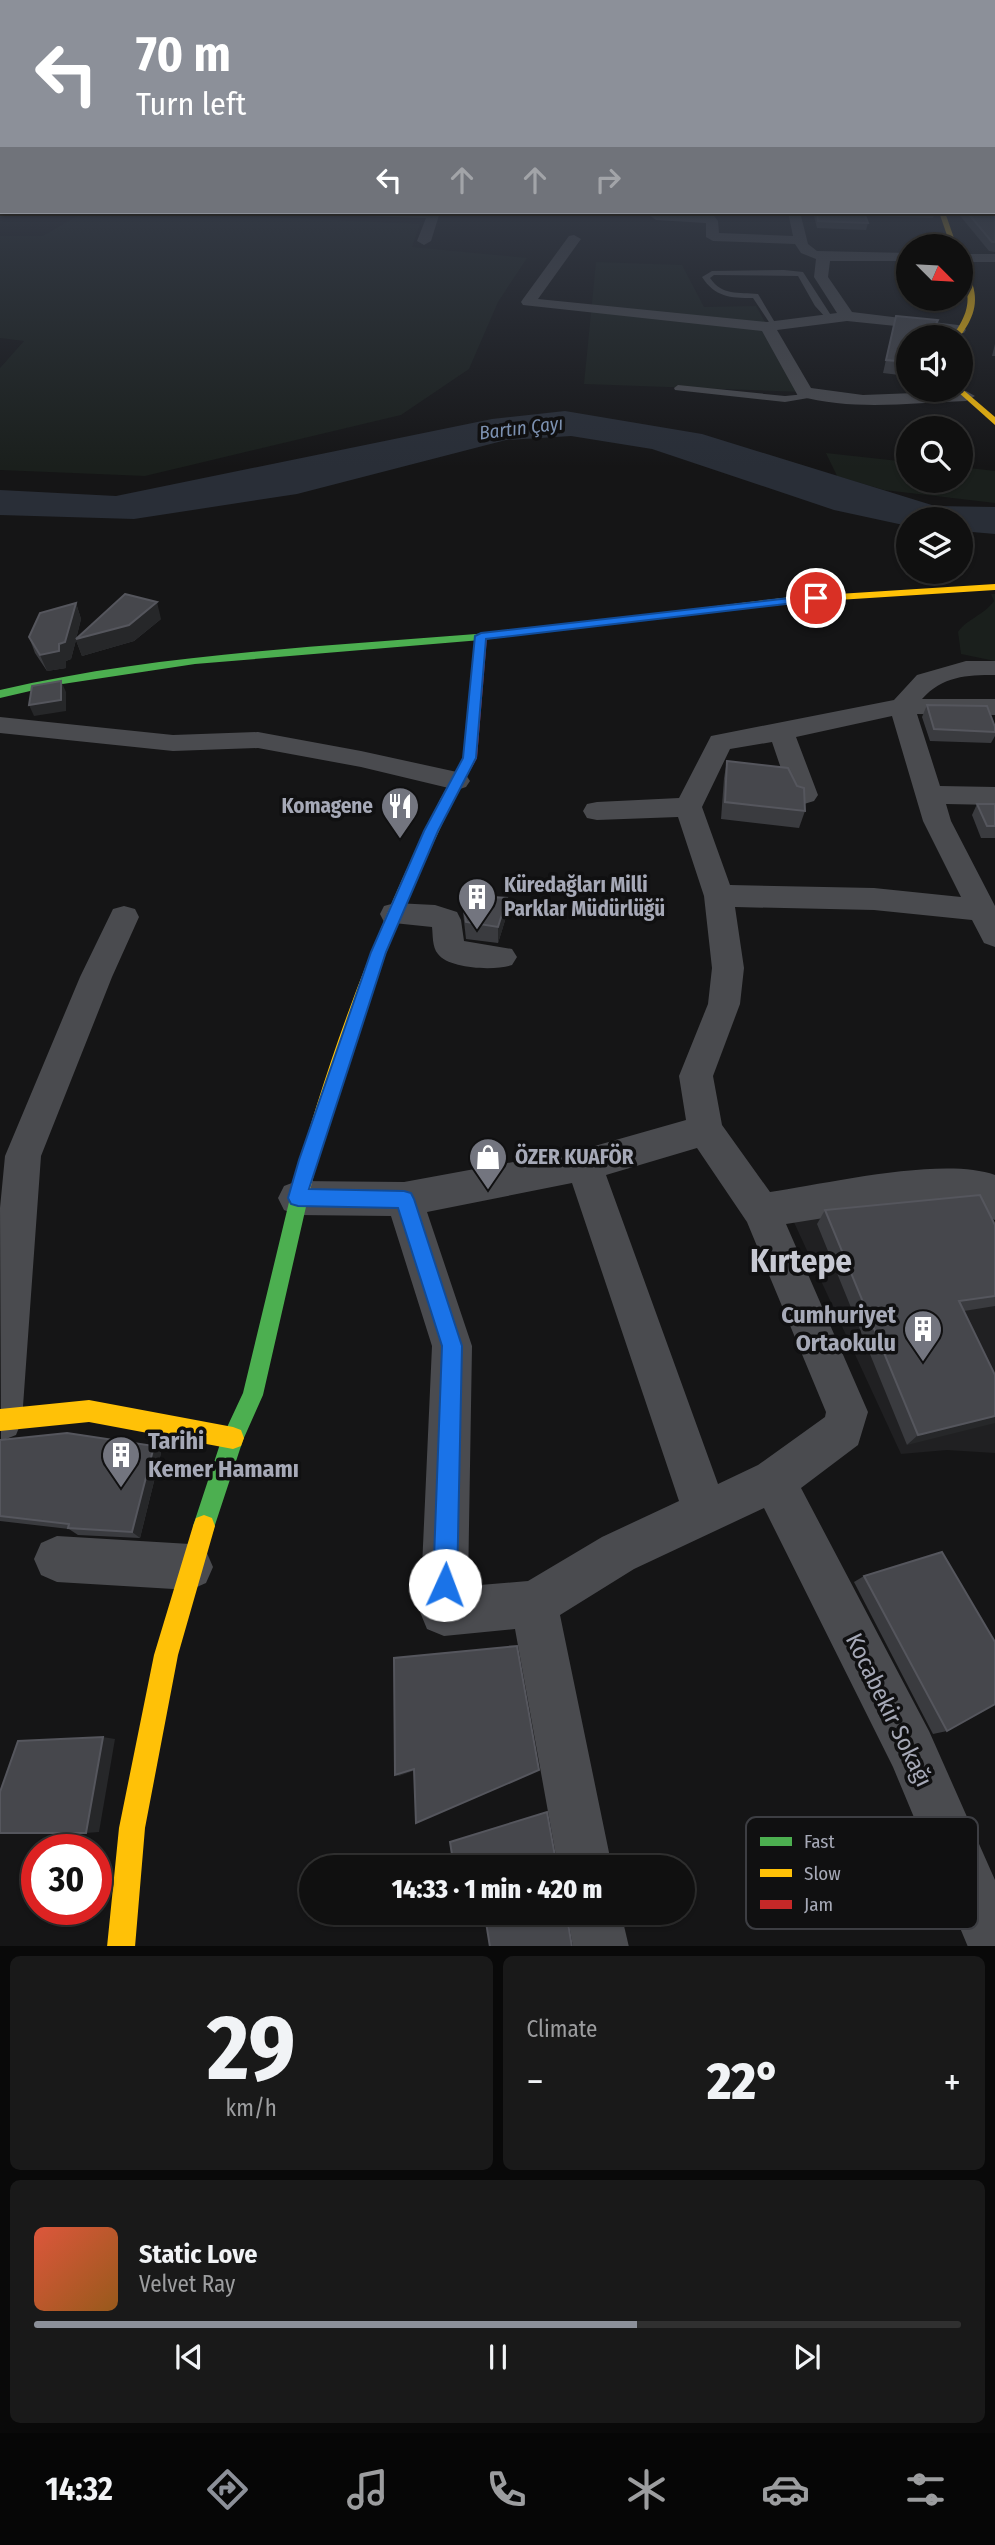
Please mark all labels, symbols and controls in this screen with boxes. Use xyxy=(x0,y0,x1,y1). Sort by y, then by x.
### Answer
text: 70 m xyxy=(136,25,231,84)
icon: left xyxy=(21,28,112,119)
text: Turn left xyxy=(136,85,246,123)
icon: left xyxy=(370,161,408,199)
icon: ahead xyxy=(443,161,481,199)
icon: ahead xyxy=(516,161,554,199)
icon: right xyxy=(589,161,627,199)
north arrow xyxy=(896,234,973,312)
map controls xyxy=(896,234,973,584)
button: sound xyxy=(896,325,973,402)
water label: Bartın Çayı xyxy=(478,411,564,445)
button: search xyxy=(896,416,973,493)
button: layers xyxy=(896,507,973,584)
pin xyxy=(786,568,846,628)
icon: arrive xyxy=(797,579,835,617)
restaurant icon: Komagene xyxy=(379,785,421,840)
place label: Komagene xyxy=(281,793,373,819)
place label: Küredağları Milli Parklar Müdürlüğü xyxy=(504,872,665,922)
building icon: Küredağları Milli Parklar Müdürlüğü xyxy=(456,876,498,931)
shop icon: ÖZER KUAFÖR xyxy=(467,1136,509,1191)
place label: ÖZER KUAFÖR xyxy=(515,1143,634,1170)
district label: Kırtepe xyxy=(750,1241,852,1281)
place label: Cumhuriyet Ortaokulu xyxy=(781,1301,897,1357)
building icon: Cumhuriyet Ortaokulu xyxy=(902,1308,944,1363)
place label: Tarihi Kemer Hamamı xyxy=(148,1427,299,1483)
building icon: Tarihi Kemer Hamamı xyxy=(100,1434,142,1489)
position arrow xyxy=(408,1548,482,1622)
street label: Kocabekir Sokağı xyxy=(840,1629,938,1791)
legend xyxy=(746,1817,978,1929)
text: Fast xyxy=(804,1830,835,1853)
speed limit sign: 30 xyxy=(21,1834,112,1925)
text: Slow xyxy=(804,1862,841,1885)
text: 14:33 · 1 min · 420 m xyxy=(392,1874,602,1905)
text: Jam xyxy=(804,1893,833,1916)
text: 29 xyxy=(207,1994,296,2103)
text: Climate xyxy=(527,2015,597,2043)
text: 22° xyxy=(707,2050,780,2113)
text: − xyxy=(527,2059,544,2105)
text: + xyxy=(944,2059,961,2105)
text: km/h xyxy=(226,2094,277,2122)
text: Static Love xyxy=(139,2239,257,2270)
text: Velvet Ray xyxy=(139,2270,235,2298)
icon: previous xyxy=(170,2338,208,2376)
icon: pause xyxy=(479,2338,517,2376)
icon: next xyxy=(788,2338,826,2376)
icon: directions xyxy=(203,2465,252,2514)
icon: music xyxy=(343,2465,392,2514)
icon: phone xyxy=(482,2465,531,2514)
icon: climate xyxy=(622,2465,671,2514)
icon: car xyxy=(761,2465,810,2514)
icon: filters xyxy=(901,2465,950,2514)
text: 14:32 xyxy=(45,2470,113,2508)

